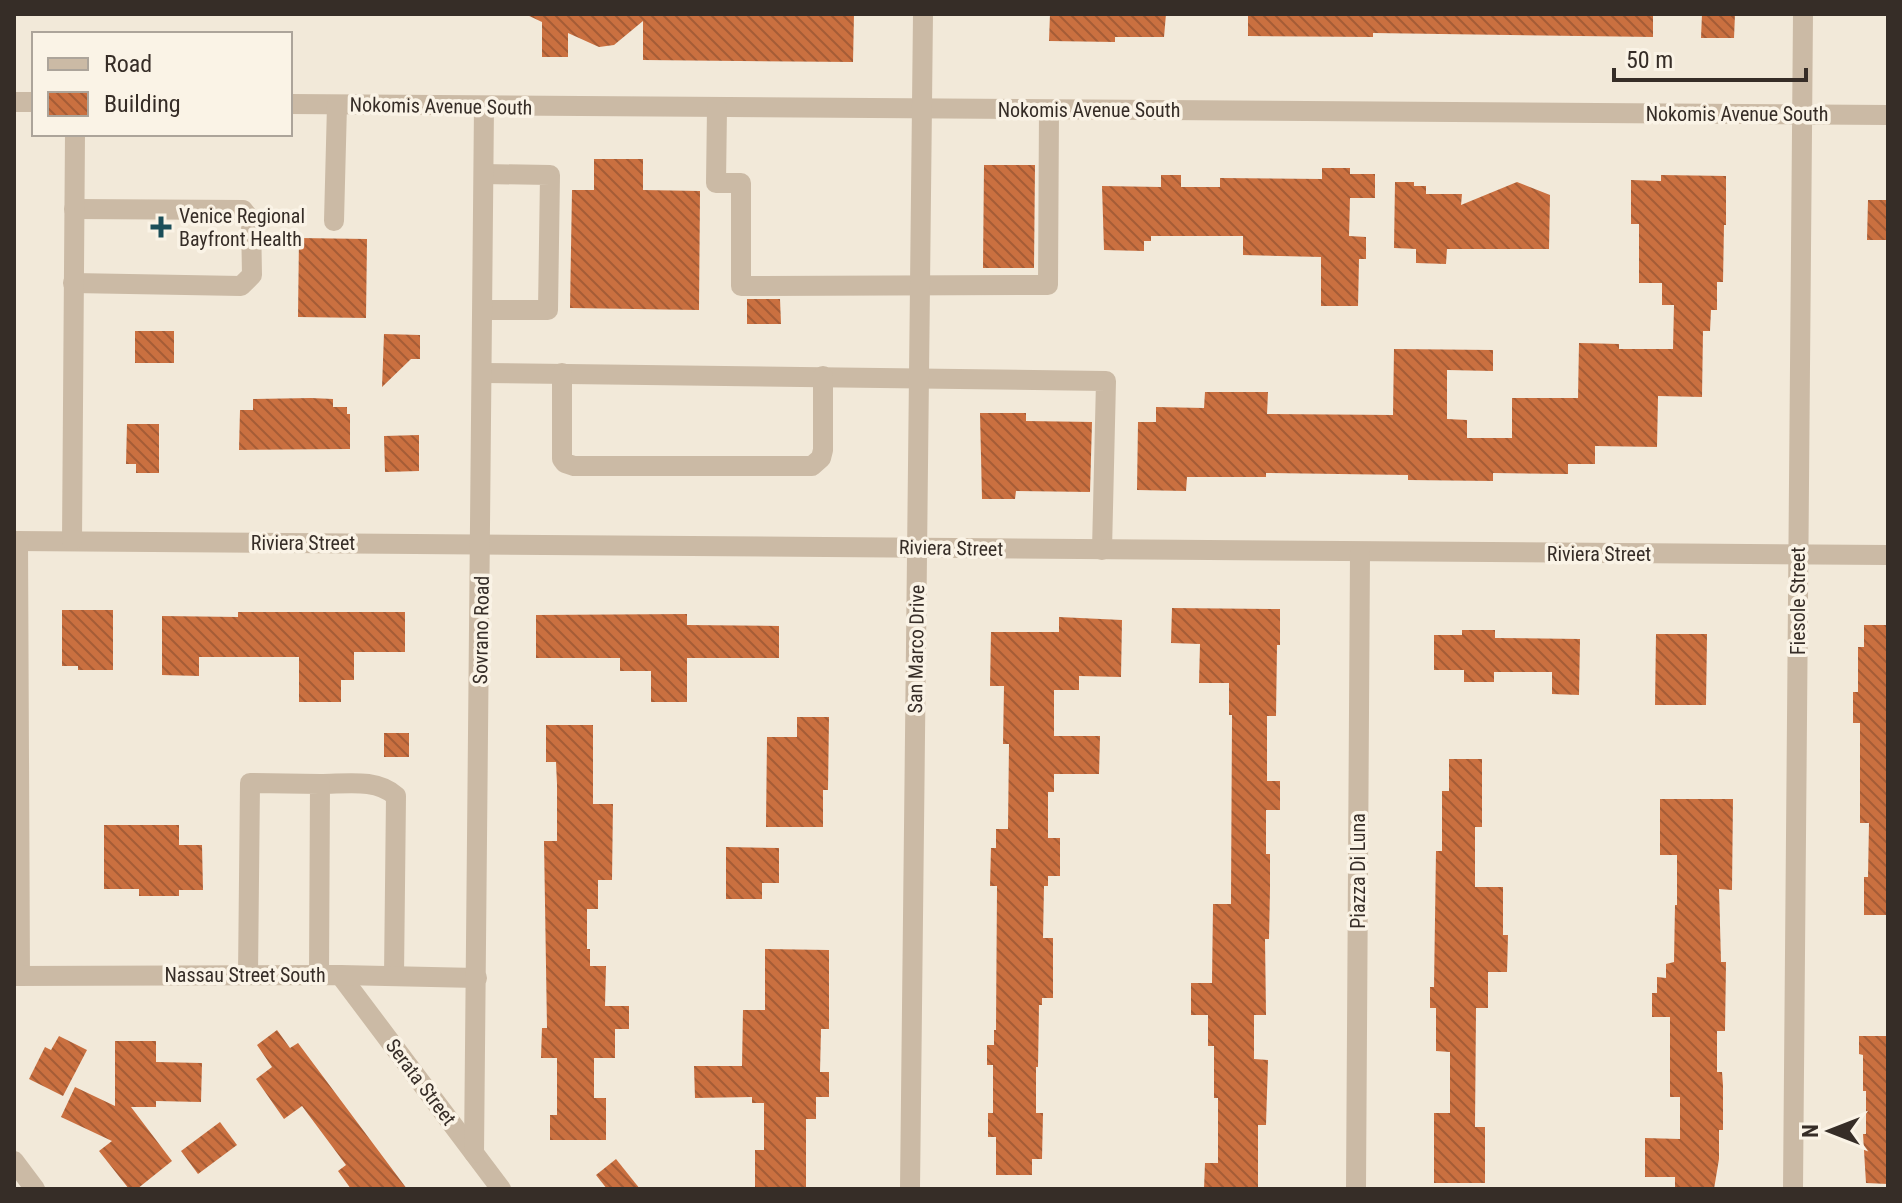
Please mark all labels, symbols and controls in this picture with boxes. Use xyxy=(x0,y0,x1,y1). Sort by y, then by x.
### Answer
legend xyxy=(32,32,292,136)
scale bar xyxy=(1614,32,1806,82)
text: 50 m xyxy=(1626,46,1673,74)
text: Road xyxy=(104,50,152,78)
text: Building xyxy=(104,90,181,118)
street label: Nokomis Avenue South xyxy=(349,92,533,120)
street label: Nokomis Avenue South xyxy=(998,98,1180,122)
street label: Nokomis Avenue South xyxy=(1646,102,1828,126)
place label: Venice Regional Bayfront Health xyxy=(179,204,305,251)
marker: Venice Regional Bayfront Health xyxy=(150,216,172,238)
street label: Riviera Street xyxy=(251,531,355,555)
street label: Riviera Street xyxy=(899,535,1004,561)
street label: Riviera Street xyxy=(1547,542,1651,566)
street label: Fiesole Street xyxy=(1786,547,1810,655)
street label: Sovrano Road xyxy=(468,576,494,684)
street label: San Marco Drive xyxy=(903,585,929,713)
street label: Piazza Di Luna xyxy=(1346,813,1370,929)
street label: Nassau Street South xyxy=(164,963,326,987)
street label: Serata Street xyxy=(381,1034,461,1130)
north arrow xyxy=(1790,1091,1870,1171)
text: N xyxy=(1798,1124,1823,1138)

